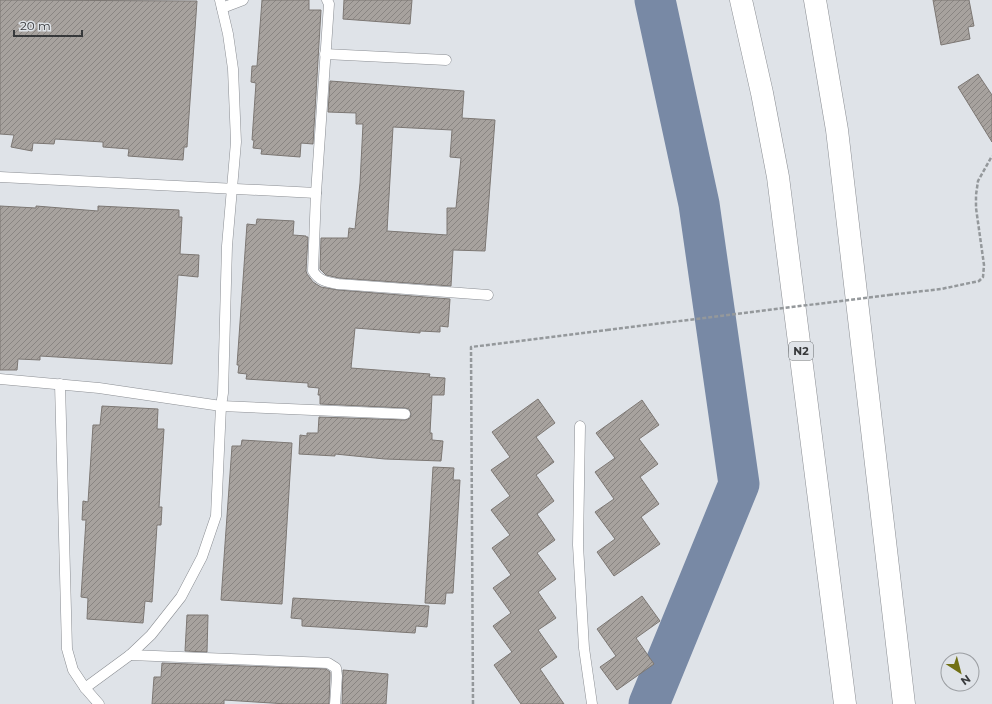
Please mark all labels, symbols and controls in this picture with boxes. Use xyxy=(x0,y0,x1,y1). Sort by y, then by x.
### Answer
scale bar xyxy=(14,12,82,38)
text: 20 m xyxy=(20,18,51,33)
road number: N2 xyxy=(789,342,813,360)
north arrow xyxy=(940,652,980,692)
text: N xyxy=(958,672,974,688)

